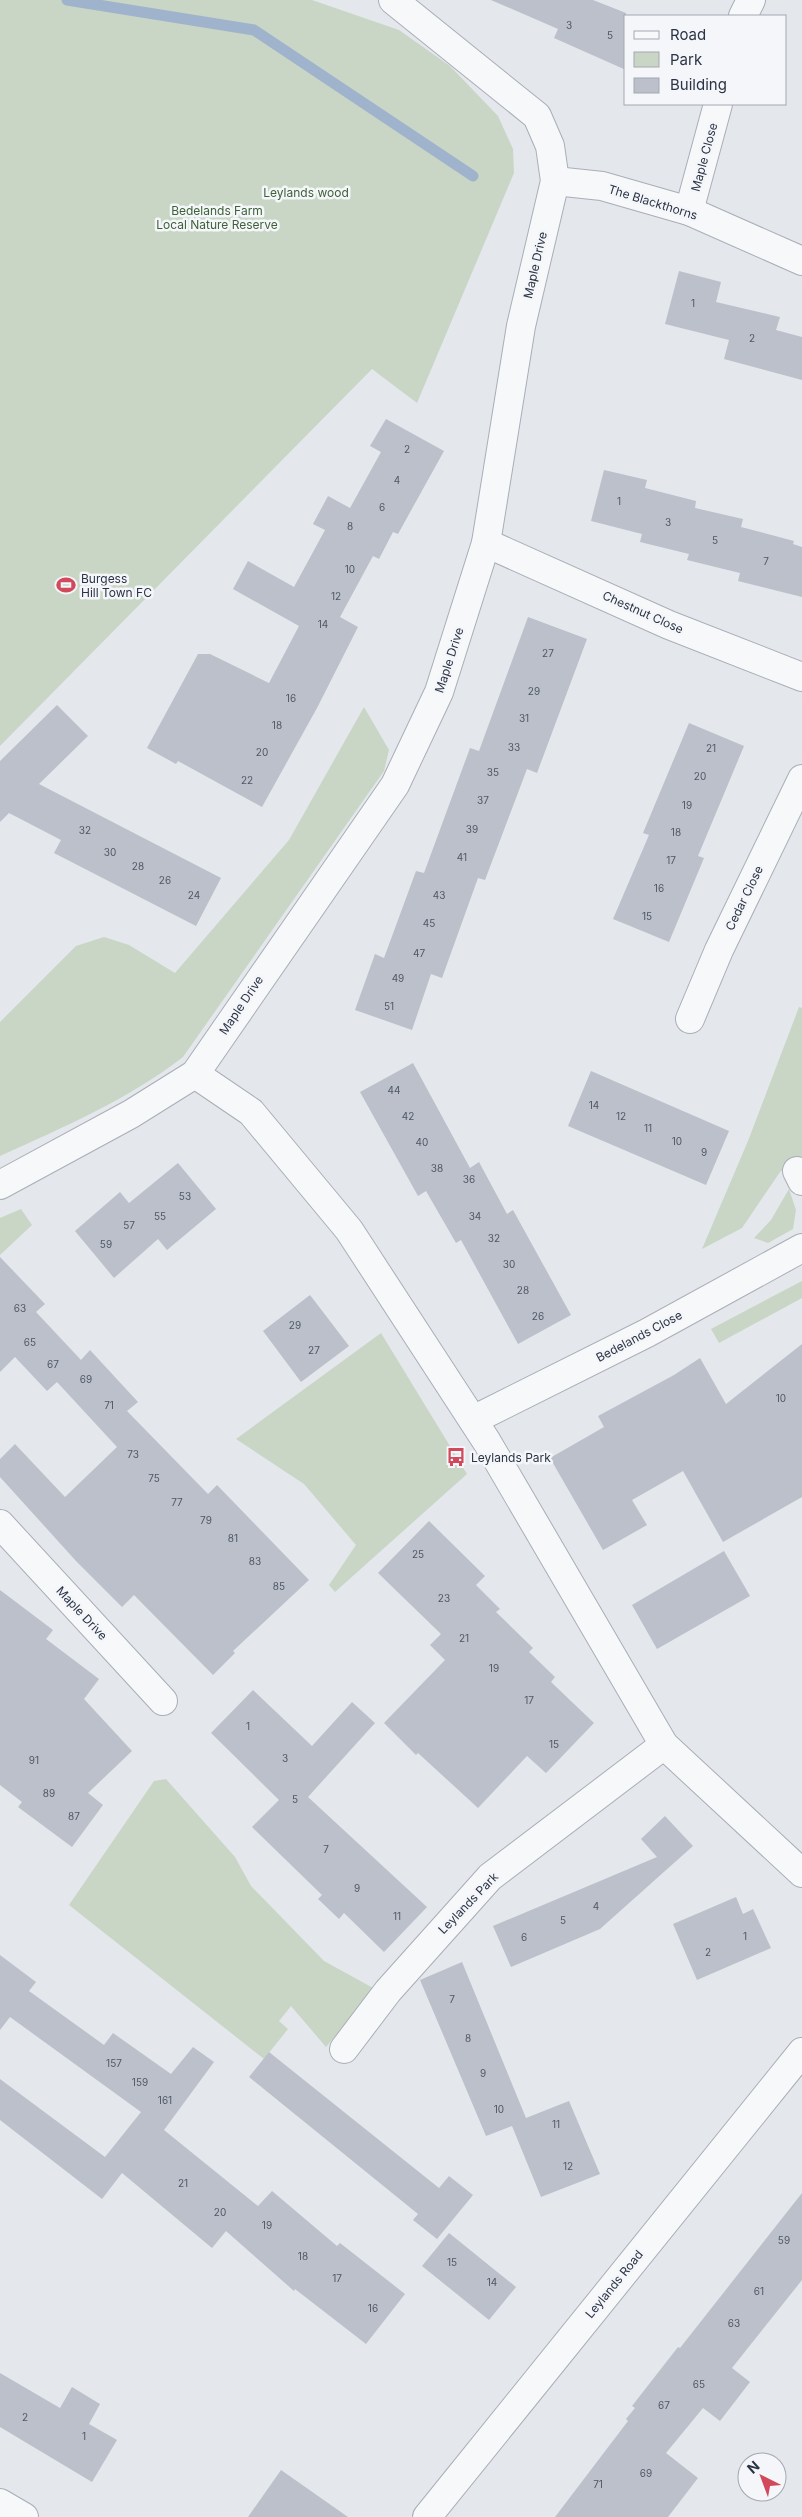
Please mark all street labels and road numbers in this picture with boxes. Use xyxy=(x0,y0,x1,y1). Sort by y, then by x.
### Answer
street label: Maple Close xyxy=(688,121,720,193)
street label: The Blackthorns xyxy=(607,181,699,223)
street label: Maple Drive xyxy=(520,230,550,300)
street label: Chestnut Close xyxy=(600,587,686,637)
street label: Maple Drive xyxy=(431,625,467,695)
street label: Cedar Close xyxy=(722,863,766,933)
street label: Maple Drive xyxy=(216,973,266,1037)
street label: Bedelands Close xyxy=(593,1307,685,1365)
street label: Maple Drive xyxy=(53,1583,111,1643)
street label: Leylands Park xyxy=(435,1869,501,1937)
street label: Leylands Road xyxy=(582,2247,646,2321)

